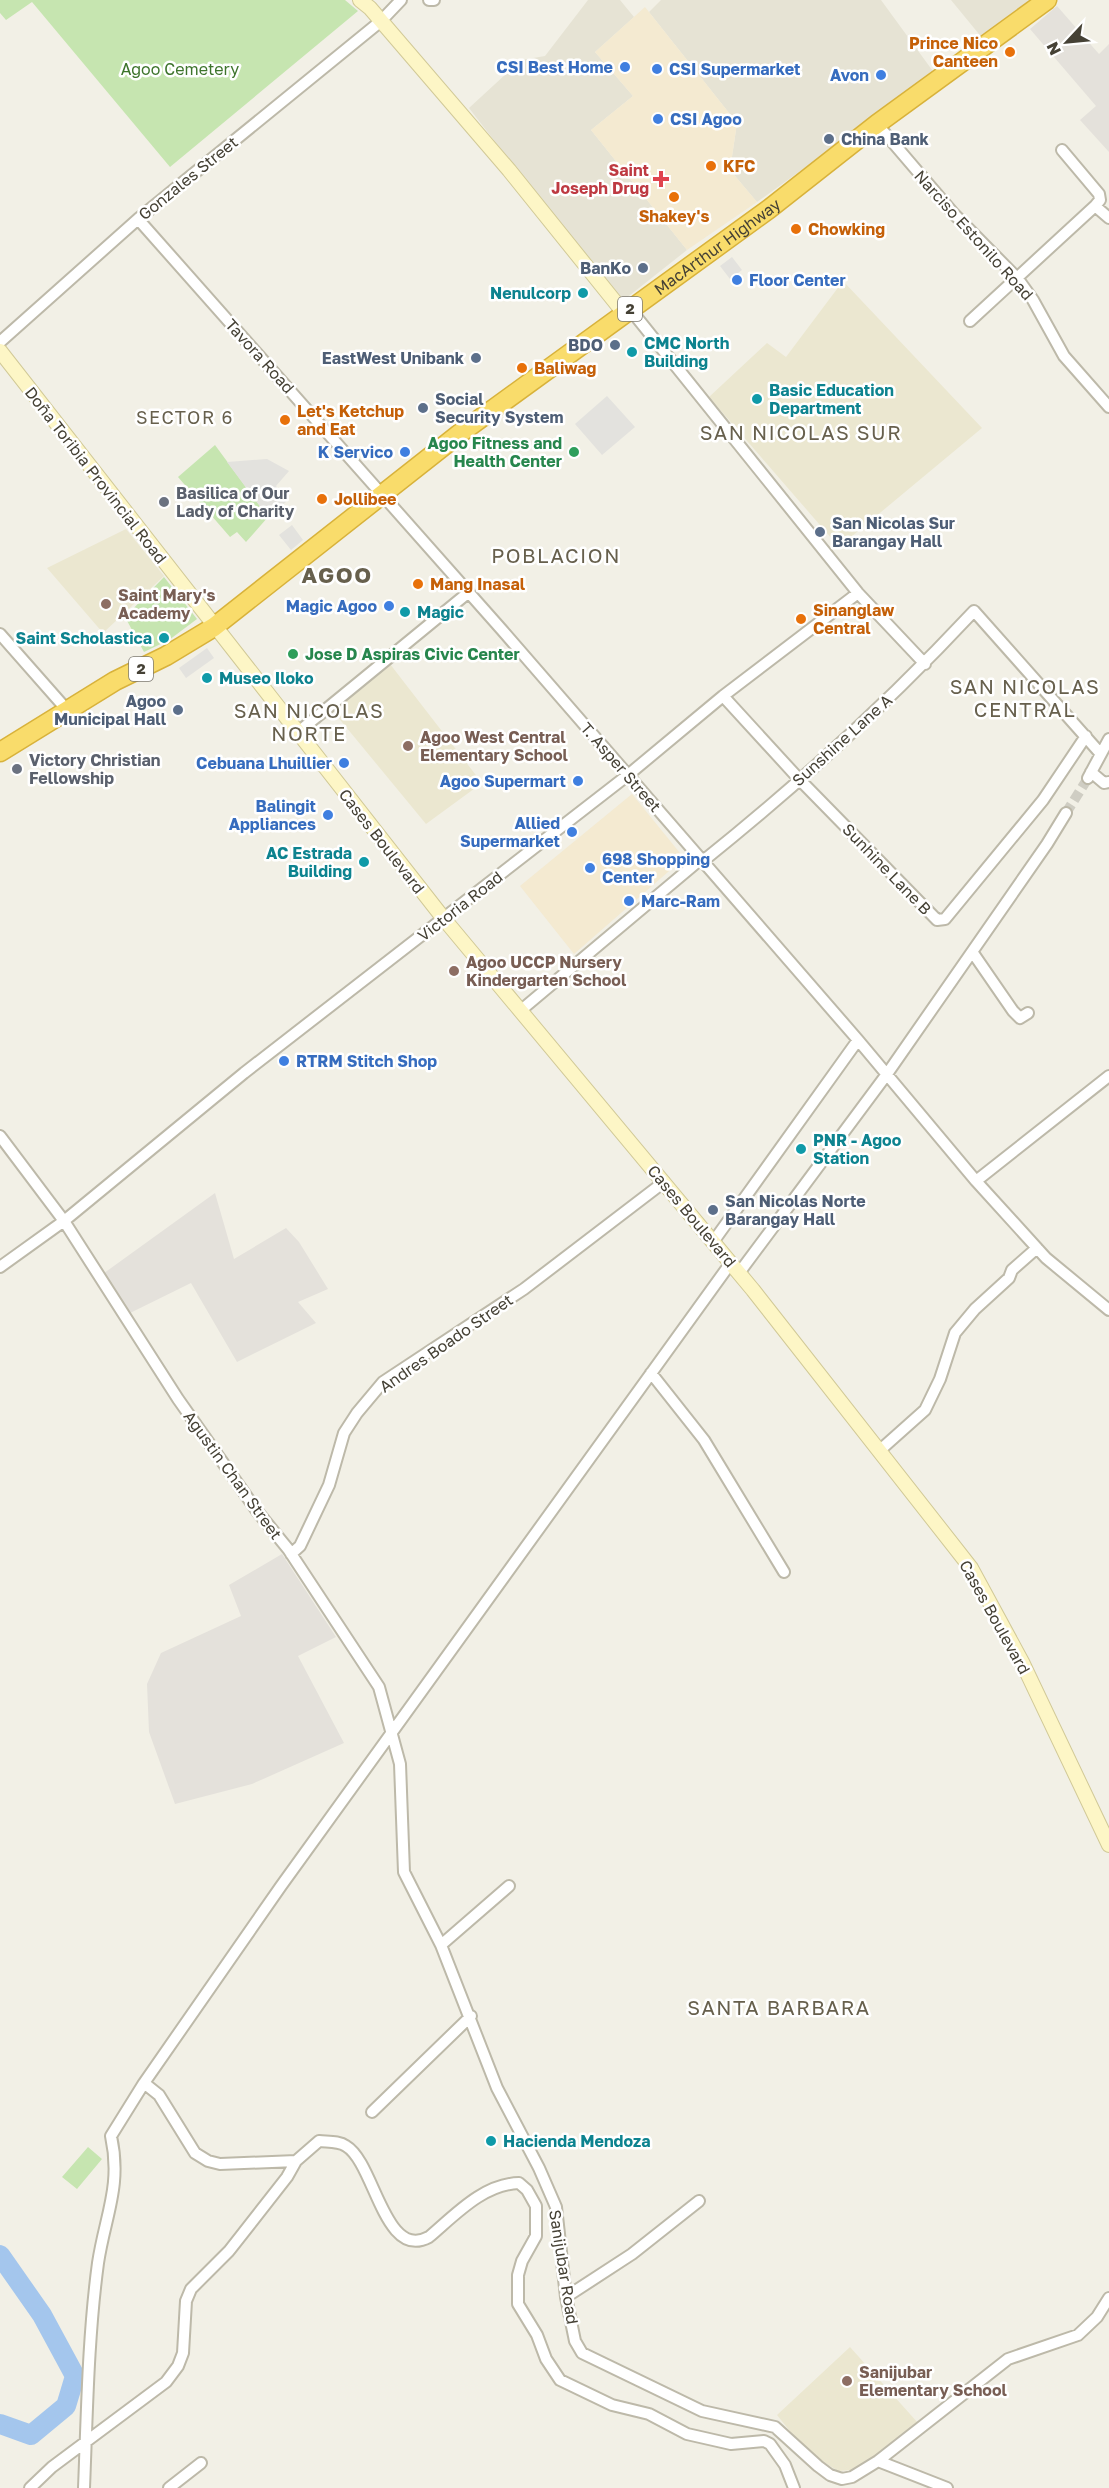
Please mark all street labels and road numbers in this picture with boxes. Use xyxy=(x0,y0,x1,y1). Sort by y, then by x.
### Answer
street label: Gonzales Street xyxy=(134,132,242,224)
street label: Narciso Estonilo Road xyxy=(910,166,1038,304)
street label: MacArthur Highway xyxy=(650,194,784,299)
road number: 2 xyxy=(618,297,642,321)
street label: Tavora Road xyxy=(221,314,299,398)
street label: Doña Toribia Provincial Road xyxy=(21,383,171,567)
road number: 2 xyxy=(129,657,153,681)
street label: Sunshine Lane A xyxy=(788,690,896,790)
street label: T. Asper Street xyxy=(577,718,665,816)
street label: Cases Boulevard xyxy=(335,785,429,897)
street label: Sunhine Lane B xyxy=(838,819,936,919)
street label: Victoria Road xyxy=(413,867,507,945)
street label: Cases Boulevard xyxy=(643,1161,741,1271)
street label: Andres Boado Street xyxy=(375,1289,517,1397)
street label: Agustin Chan Street xyxy=(180,1407,286,1543)
street label: Cases Boulevard xyxy=(955,1556,1035,1678)
street label: Sanijubar Road xyxy=(545,2208,583,2326)

